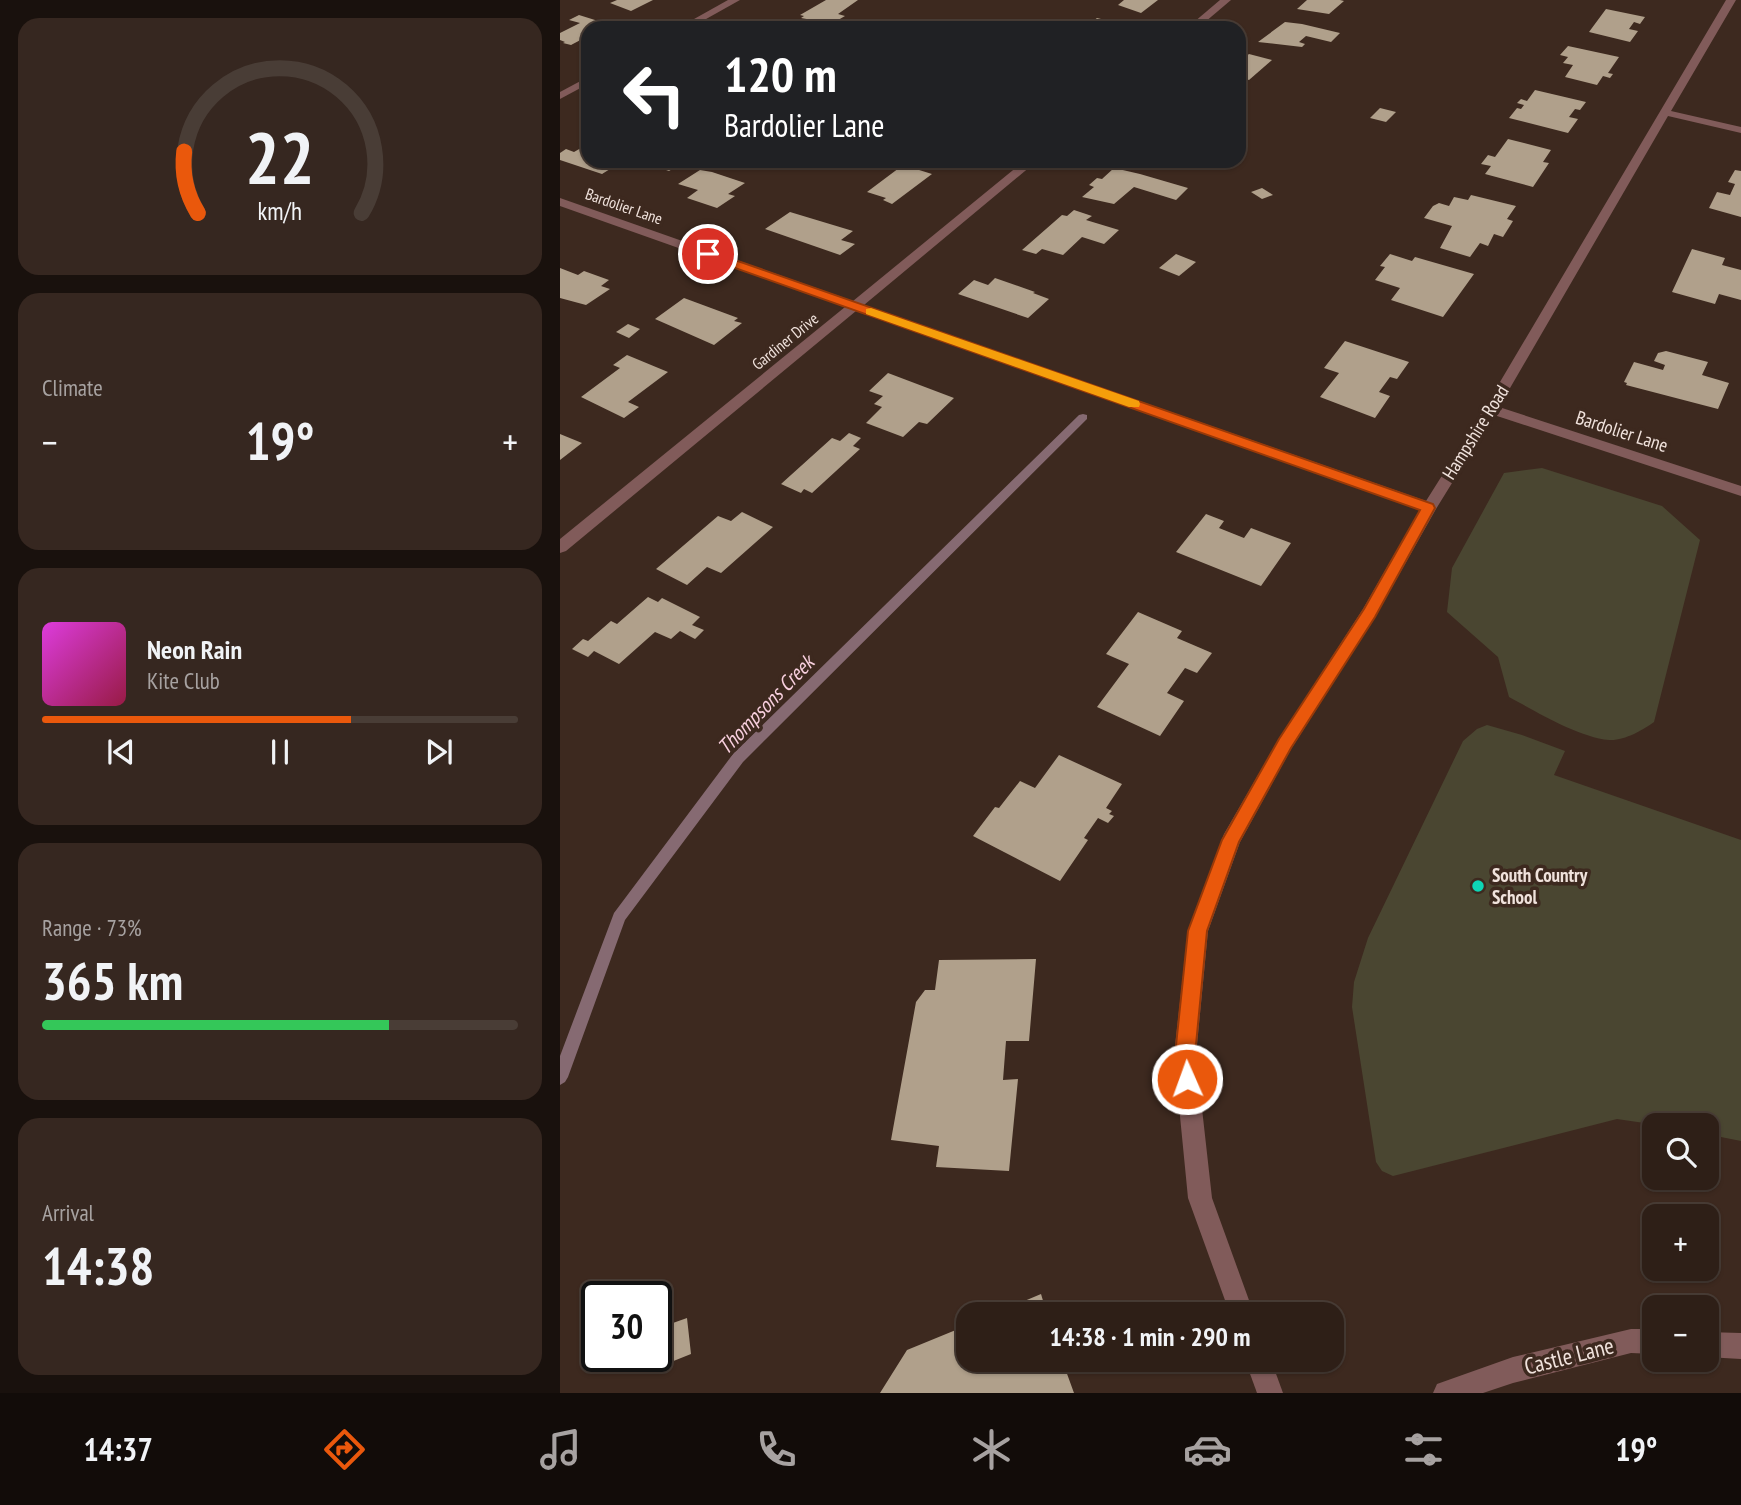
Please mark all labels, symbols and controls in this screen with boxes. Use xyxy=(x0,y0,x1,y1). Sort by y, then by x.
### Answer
text: 120 m xyxy=(724,42,837,106)
icon: left xyxy=(609,49,700,140)
text: Bardolier Lane xyxy=(724,104,884,146)
text: 22 xyxy=(245,109,315,203)
street label: Bardolier Lane xyxy=(583,183,665,229)
text: km/h xyxy=(258,194,302,226)
pin xyxy=(678,224,738,284)
icon: arrive xyxy=(689,235,727,273)
street label: Gardiner Drive xyxy=(748,308,822,374)
text: Climate xyxy=(42,373,103,402)
street label: Hampshire Road xyxy=(1437,380,1513,484)
street label: Bardolier Lane xyxy=(1573,405,1671,457)
text: 19° xyxy=(246,407,314,474)
text: − xyxy=(42,417,58,466)
text: + xyxy=(502,417,518,466)
text: Neon Rain xyxy=(147,633,242,666)
water label: Thompsons Creek xyxy=(712,647,822,760)
text: Kite Club xyxy=(147,666,220,695)
icon: previous xyxy=(102,733,140,771)
icon: pause xyxy=(261,733,299,771)
icon: next xyxy=(420,733,458,771)
place label: South Country School xyxy=(1492,863,1588,909)
marker: South Country School xyxy=(1470,878,1486,894)
text: Range · 73% xyxy=(42,913,142,942)
text: 365 km xyxy=(42,947,183,1014)
position arrow xyxy=(1150,1042,1224,1116)
map controls xyxy=(1642,1113,1719,1372)
button: search xyxy=(1642,1113,1719,1190)
text: Arrival xyxy=(42,1198,94,1227)
button: + xyxy=(1642,1204,1719,1281)
text: 14:38 xyxy=(42,1232,154,1299)
speed limit sign: 30 xyxy=(581,1281,672,1372)
button: − xyxy=(1642,1295,1719,1372)
text: 14:38 · 1 min · 290 m xyxy=(1050,1320,1250,1353)
street label: Castle Lane xyxy=(1521,1330,1617,1381)
icon: directions xyxy=(320,1425,369,1474)
icon: music xyxy=(536,1425,585,1474)
icon: phone xyxy=(752,1425,801,1474)
icon: climate xyxy=(967,1425,1016,1474)
icon: car xyxy=(1183,1425,1232,1474)
icon: filters xyxy=(1399,1425,1448,1474)
text: 14:37 xyxy=(83,1428,153,1470)
text: 19° xyxy=(1615,1428,1658,1470)

